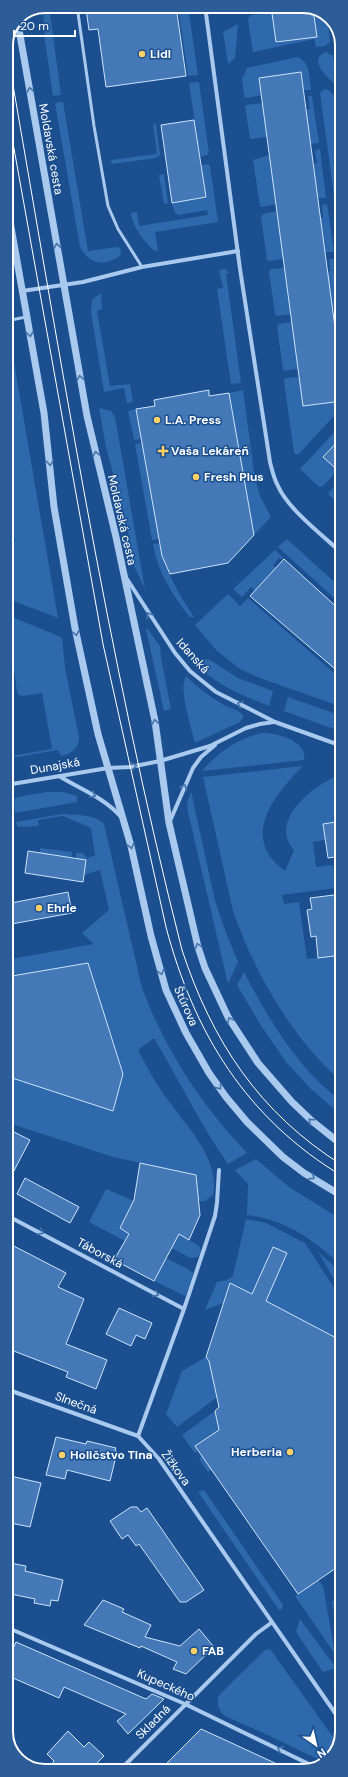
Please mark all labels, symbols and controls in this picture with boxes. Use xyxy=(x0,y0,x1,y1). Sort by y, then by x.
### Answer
scale bar xyxy=(14,12,75,38)
text: 20 m xyxy=(20,18,49,34)
place label: Lidl xyxy=(150,46,171,62)
marker: Lidl xyxy=(137,49,147,59)
one-way arrow xyxy=(26,87,35,93)
street label: Moldavská cesta xyxy=(35,102,67,196)
one-way arrow xyxy=(53,243,62,249)
one-way arrow xyxy=(25,331,33,338)
one-way arrow xyxy=(77,374,85,381)
place label: L.A. Press xyxy=(165,412,221,428)
marker: L.A. Press xyxy=(152,415,162,425)
place label: Vaša Lekáreň xyxy=(171,443,249,459)
marker: Vaša Lekáreň xyxy=(158,446,168,456)
one-way arrow xyxy=(92,451,100,457)
one-way arrow xyxy=(46,460,55,466)
place label: Fresh Plus xyxy=(204,469,264,485)
marker: Fresh Plus xyxy=(191,472,201,482)
street label: Moldavská cesta xyxy=(104,473,140,567)
one-way arrow xyxy=(146,612,154,619)
one-way arrow xyxy=(71,630,79,636)
street label: Idanská xyxy=(173,635,213,677)
one-way arrow xyxy=(237,701,245,709)
one-way arrow xyxy=(151,719,159,725)
street label: Dunajská xyxy=(29,754,81,778)
one-way arrow xyxy=(131,762,137,771)
one-way arrow xyxy=(179,784,187,792)
one-way arrow xyxy=(88,790,96,798)
one-way arrow xyxy=(126,842,134,849)
place label: Ehrle xyxy=(47,900,77,916)
marker: Ehrle xyxy=(34,903,44,913)
one-way arrow xyxy=(194,942,203,949)
one-way arrow xyxy=(156,968,165,975)
street label: Štúrova xyxy=(170,984,202,1028)
one-way arrow xyxy=(227,1017,234,1024)
one-way arrow xyxy=(214,1083,221,1090)
one-way arrow xyxy=(309,1118,316,1125)
one-way arrow xyxy=(308,1173,315,1180)
one-way arrow xyxy=(37,1227,44,1235)
street label: Táborská xyxy=(74,1234,126,1272)
one-way arrow xyxy=(151,1289,159,1297)
street label: Slnečná xyxy=(53,1388,99,1418)
place label: Herberia xyxy=(231,1444,282,1460)
place label: Holičstvo Tina xyxy=(70,1447,153,1463)
street label: Žižkova xyxy=(158,1447,194,1489)
marker: Herberia xyxy=(285,1447,295,1457)
marker: Holičstvo Tina xyxy=(57,1450,67,1460)
place label: FAB xyxy=(202,1643,224,1659)
marker: FAB xyxy=(189,1646,199,1656)
street label: Kupeckého xyxy=(135,1665,197,1705)
street label: Skladná xyxy=(132,1701,174,1743)
north arrow xyxy=(296,1725,336,1765)
text: N xyxy=(314,1745,329,1761)
one-way arrow xyxy=(277,1746,284,1754)

